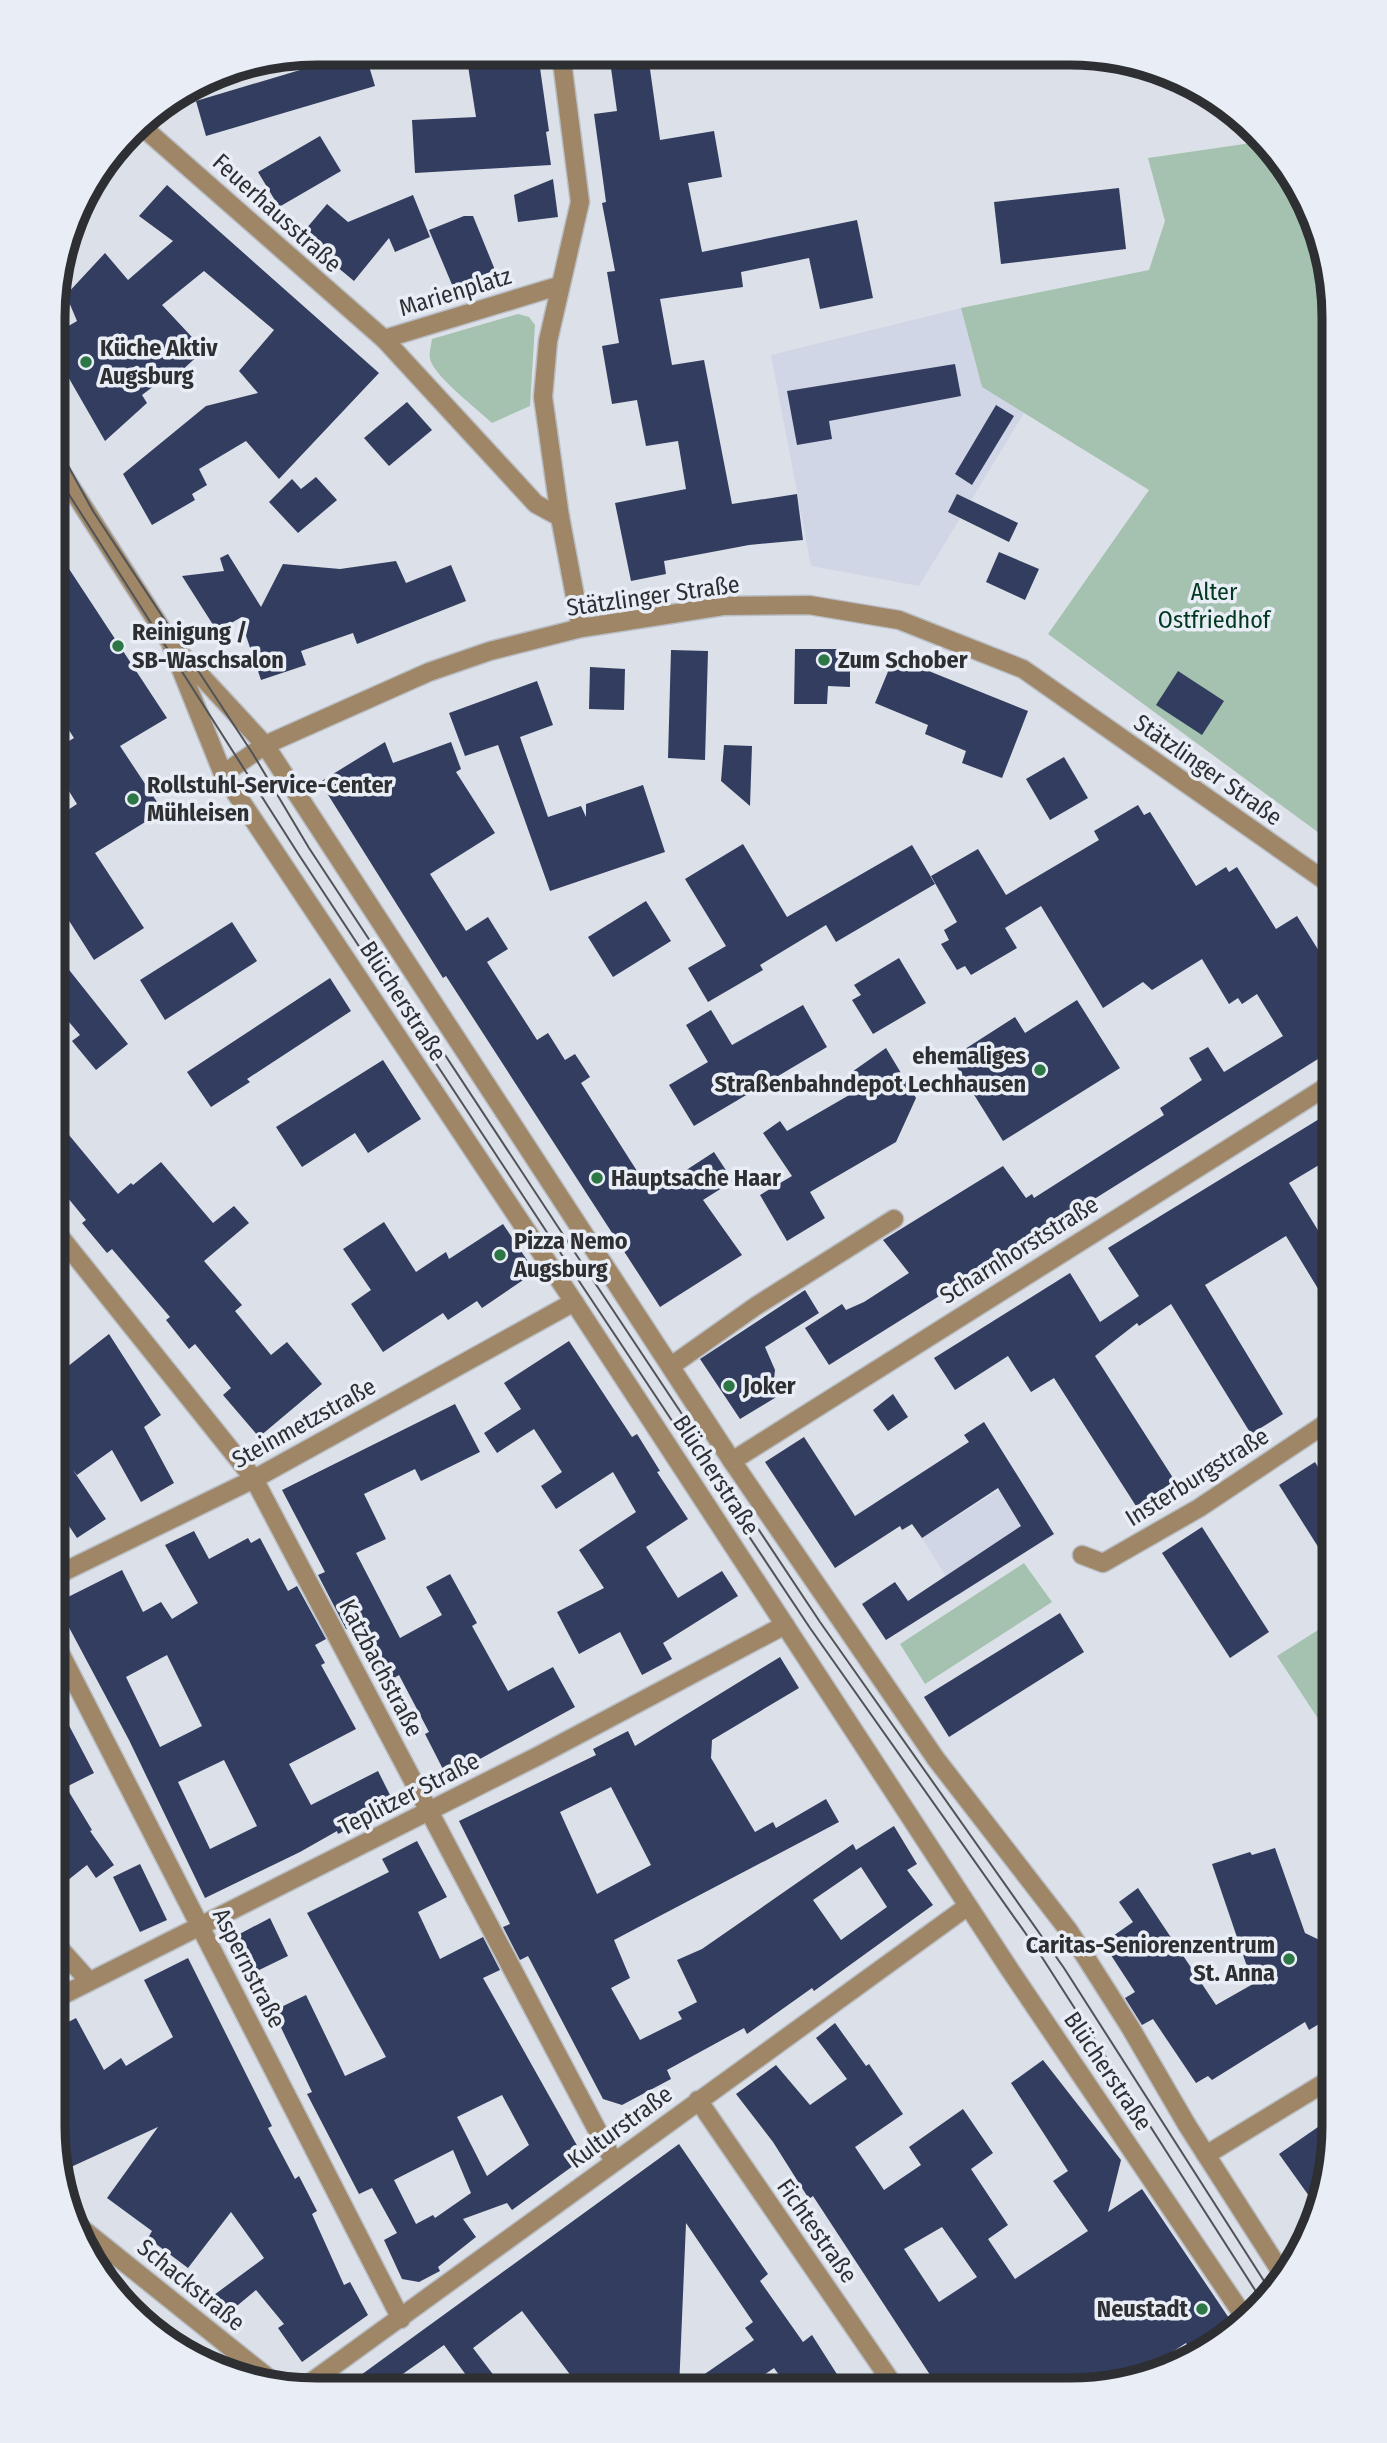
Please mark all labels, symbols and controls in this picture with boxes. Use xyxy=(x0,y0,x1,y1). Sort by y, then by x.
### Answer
street label: Feuerhausstraße xyxy=(207,148,347,278)
street label: Marienplatz xyxy=(396,262,514,322)
place label: Küche Aktiv Augsburg xyxy=(99,334,218,390)
marker: Küche Aktiv Augsburg xyxy=(78,354,94,370)
street label: Stätzlinger Straße xyxy=(565,570,741,622)
park label: Alter Ostfriedhof xyxy=(1158,578,1272,634)
place label: Reinigung / SB-Waschsalon xyxy=(132,618,284,674)
marker: Reinigung / SB-Waschsalon xyxy=(110,638,126,654)
place label: Zum Schober xyxy=(838,646,968,674)
marker: Zum Schober xyxy=(816,652,832,668)
street label: Stätzlinger Straße xyxy=(1129,709,1287,831)
place label: Rollstuhl-Service-Center Mühleisen xyxy=(147,771,393,827)
marker: Rollstuhl-Service-Center Mühleisen xyxy=(125,791,141,807)
street label: Blücherstraße xyxy=(354,936,452,1066)
place label: ehemaliges Straßenbahndepot Lechhausen xyxy=(715,1042,1026,1098)
marker: ehemaliges Straßenbahndepot Lechhausen xyxy=(1032,1062,1048,1078)
place label: Hauptsache Haar xyxy=(611,1164,781,1192)
marker: Hauptsache Haar xyxy=(589,1170,605,1186)
street label: Scharnhorststraße xyxy=(935,1190,1103,1310)
place label: Pizza Nemo Augsburg xyxy=(513,1227,628,1283)
marker: Pizza Nemo Augsburg xyxy=(492,1247,508,1263)
street label: Steinmetzstraße xyxy=(227,1372,381,1474)
place label: Joker xyxy=(742,1372,796,1400)
marker: Joker xyxy=(721,1378,737,1394)
street label: Blücherstraße xyxy=(667,1410,765,1540)
street label: Insterburgstraße xyxy=(1120,1422,1274,1532)
street label: Katzbachstraße xyxy=(333,1595,429,1741)
street label: Teplitzer Straße xyxy=(334,1747,484,1841)
street label: Aspernstraße xyxy=(207,1903,291,2033)
place label: Caritas-Seniorenzentrum St. Anna xyxy=(1026,1931,1275,1987)
marker: Caritas-Seniorenzentrum St. Anna xyxy=(1281,1951,1297,1967)
street label: Blücherstraße xyxy=(1058,2006,1158,2136)
street label: Kulturstraße xyxy=(562,2080,678,2174)
street label: Fichtestraße xyxy=(771,2174,863,2288)
street label: Schackstraße xyxy=(132,2233,250,2337)
place label: Neustadt xyxy=(1097,2295,1189,2323)
marker: Neustadt xyxy=(1194,2301,1210,2317)

